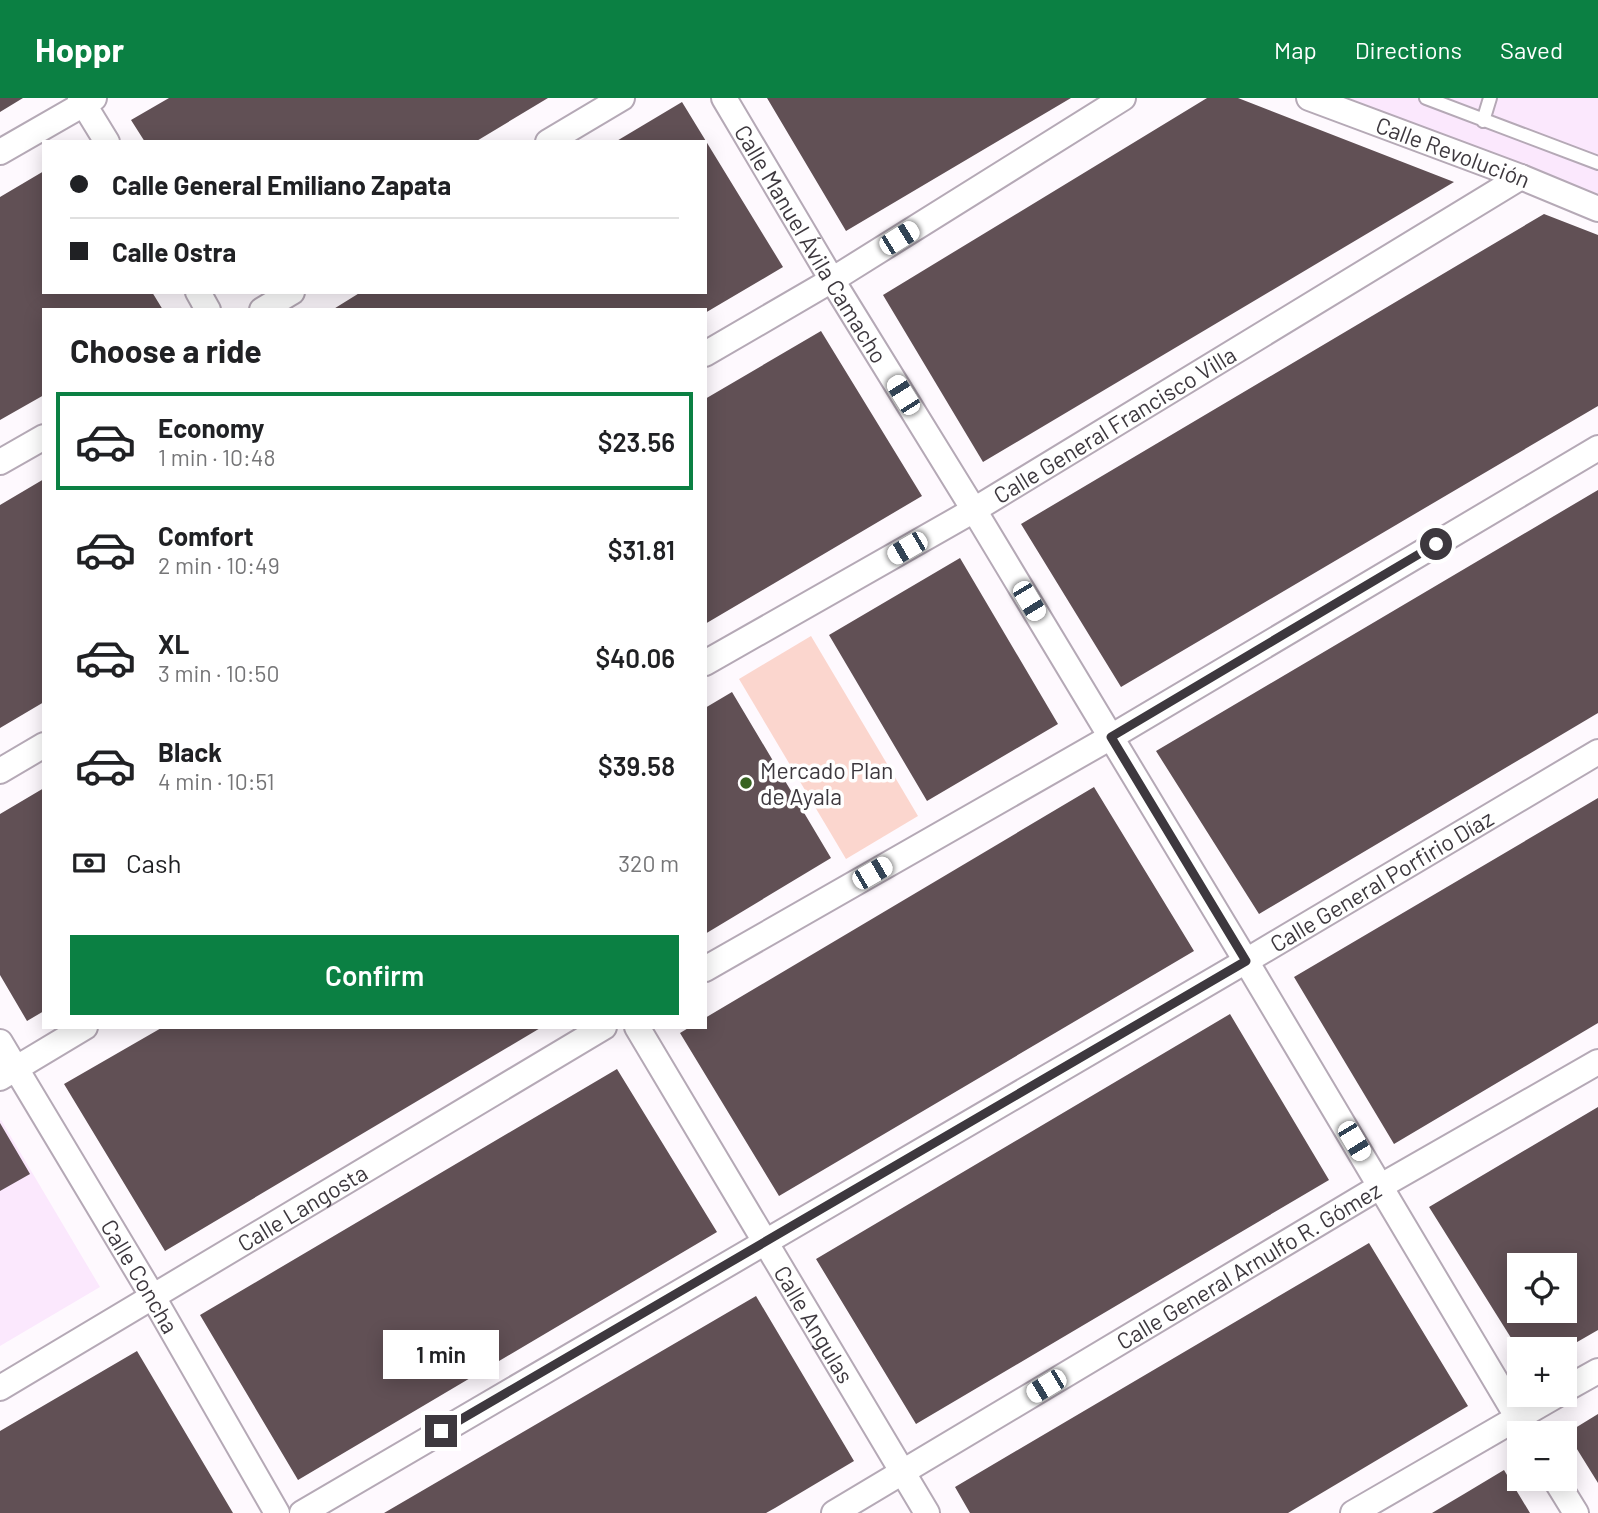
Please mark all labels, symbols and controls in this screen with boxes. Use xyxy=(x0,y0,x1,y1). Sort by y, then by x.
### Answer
text: Hoppr xyxy=(35,29,124,69)
text: Map xyxy=(1274,35,1317,64)
text: Directions xyxy=(1355,35,1462,64)
text: Saved xyxy=(1500,35,1563,64)
street label: Calle Revolución xyxy=(1372,110,1535,193)
street label: Calle Manuel Ávila Camacho xyxy=(729,120,894,368)
text: Calle General Emiliano Zapata xyxy=(112,169,451,200)
car xyxy=(876,218,923,258)
text: Calle Ostra xyxy=(112,236,236,267)
text: Choose a ride xyxy=(70,331,262,369)
street label: Calle General Francisco Villa xyxy=(988,340,1241,509)
car xyxy=(883,372,924,418)
icon: car xyxy=(74,410,137,473)
text: Economy xyxy=(158,412,264,443)
text: $23.56 xyxy=(598,426,675,457)
text: 1 min · 10:48 xyxy=(158,443,275,471)
icon: car xyxy=(74,518,137,581)
text: Comfort xyxy=(158,520,254,551)
car xyxy=(884,528,931,568)
route start xyxy=(1420,528,1452,560)
text: $31.81 xyxy=(608,534,675,565)
text: 2 min · 10:49 xyxy=(158,551,280,579)
car xyxy=(1010,578,1049,624)
icon: car xyxy=(74,626,137,689)
text: XL xyxy=(158,628,189,659)
text: $40.06 xyxy=(595,642,675,673)
text: 3 min · 10:50 xyxy=(158,659,279,687)
icon: car xyxy=(74,734,137,797)
text: Black xyxy=(158,736,222,767)
text: $39.58 xyxy=(598,750,675,781)
place label: Mercado Plan de Ayala xyxy=(760,756,893,810)
text: 4 min · 10:51 xyxy=(158,767,275,795)
marker: Mercado Plan de Ayala xyxy=(738,775,754,791)
street label: Calle General Porfirio Díaz xyxy=(1265,804,1498,958)
icon: cash xyxy=(70,844,108,882)
text: Cash xyxy=(126,847,181,878)
text: 320 m xyxy=(618,849,679,877)
car xyxy=(849,853,896,893)
button: Confirm xyxy=(70,935,679,1015)
car xyxy=(1335,1118,1374,1164)
street label: Calle Langosta xyxy=(232,1158,372,1257)
street label: Calle General Arnulfo R. Gómez xyxy=(1111,1175,1386,1355)
street label: Calle Concha xyxy=(96,1214,185,1338)
map controls xyxy=(1507,1253,1577,1491)
button: locate xyxy=(1507,1253,1577,1323)
street label: Calle Angulas xyxy=(768,1260,860,1388)
callout: 1 min xyxy=(383,1330,499,1378)
button: + xyxy=(1507,1337,1577,1407)
text: 1 min xyxy=(416,1340,466,1368)
car xyxy=(1023,1366,1070,1406)
route end xyxy=(425,1415,457,1447)
button: − xyxy=(1507,1421,1577,1491)

